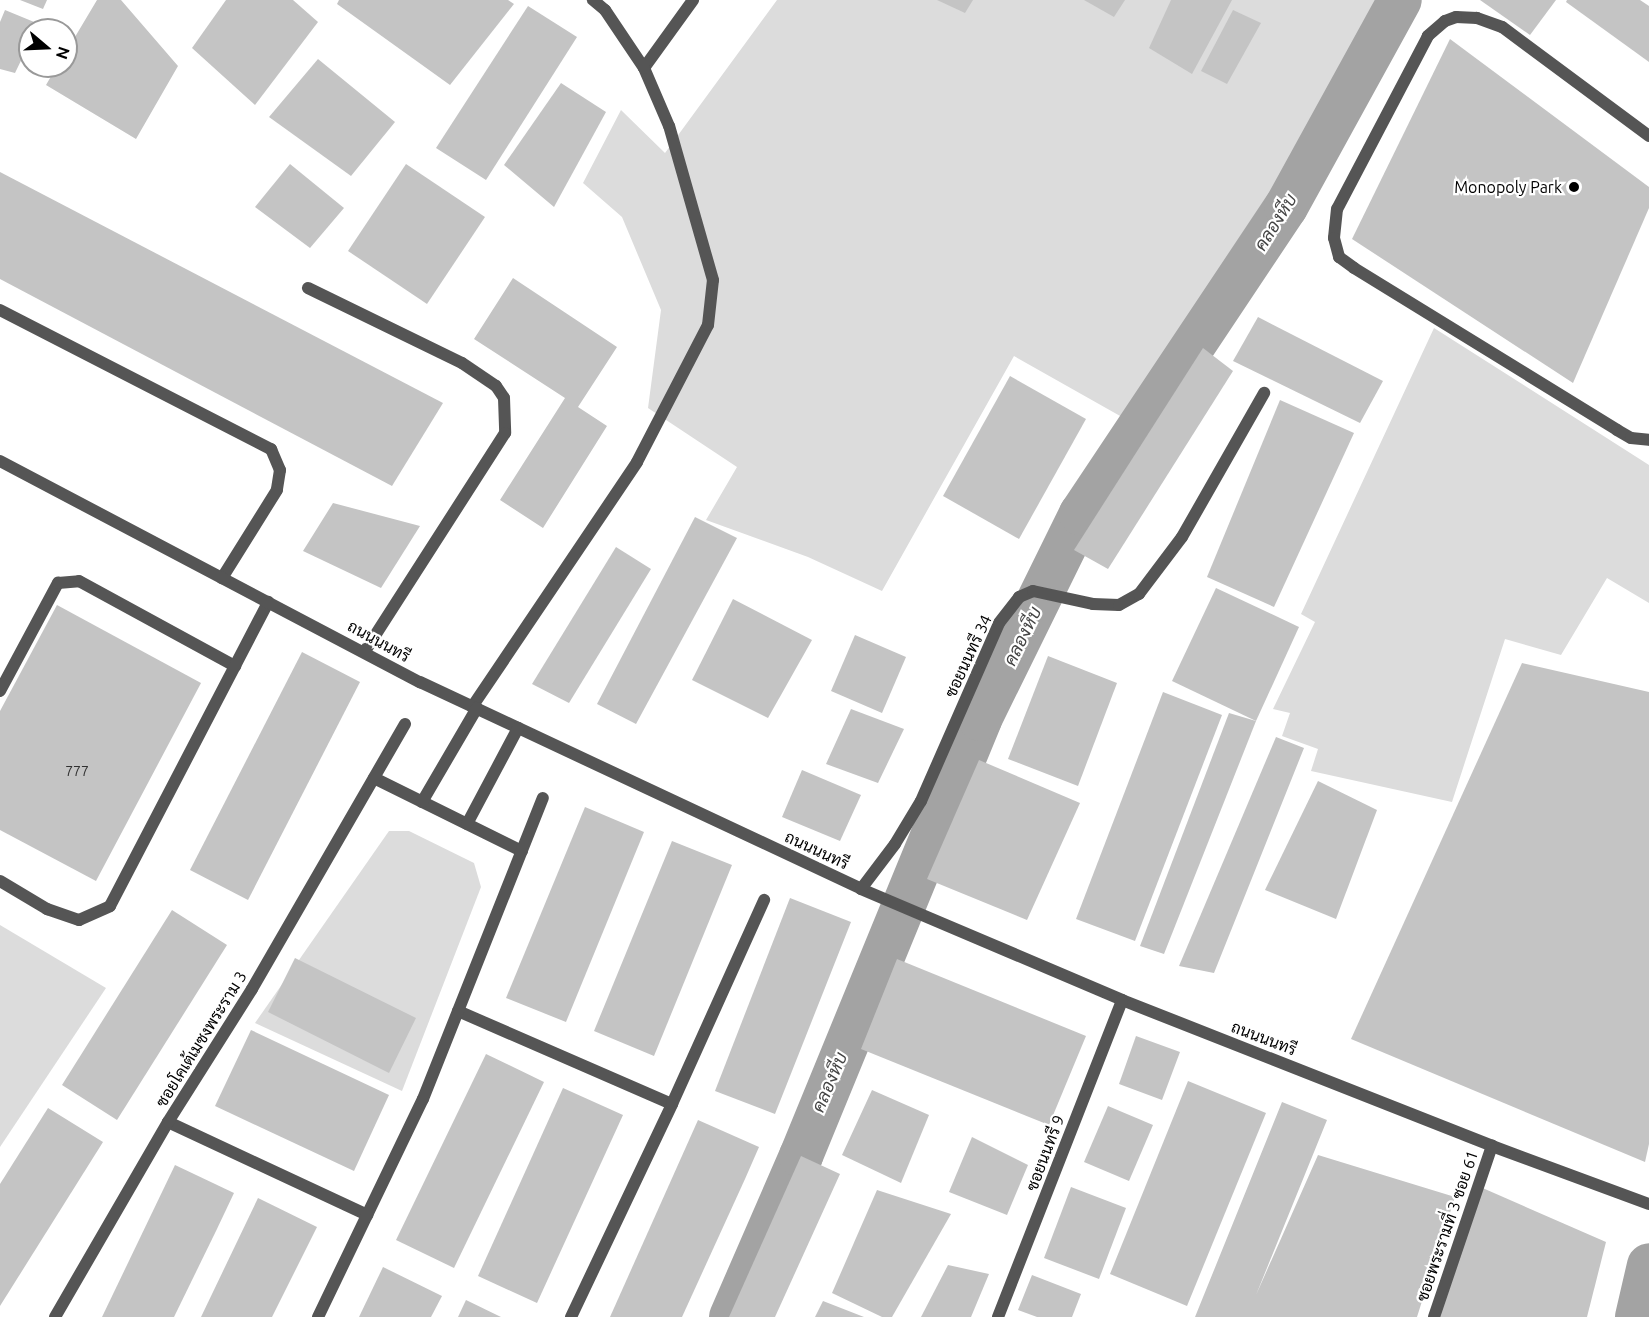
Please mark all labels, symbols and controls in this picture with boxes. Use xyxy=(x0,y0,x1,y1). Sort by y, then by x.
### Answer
north arrow xyxy=(18,18,78,78)
text: N xyxy=(53,45,74,62)
place label: Monopoly Park xyxy=(1454,177,1562,197)
marker: Monopoly Park xyxy=(1567,180,1581,194)
water label: คลองหีบ xyxy=(1249,190,1301,254)
water label: คลองหีบ xyxy=(998,603,1046,669)
street label: ซอยนนทรี 34 xyxy=(941,612,995,700)
street label: ถนนนนทรี xyxy=(344,616,414,666)
house number: 777 xyxy=(65,763,89,779)
street label: ถนนนนทรี xyxy=(782,827,852,873)
street label: ซอยโคเต้เมซงพระราม 3 xyxy=(151,968,251,1110)
street label: ถนนนนทรี xyxy=(1229,1017,1299,1059)
water label: คลองหีบ xyxy=(807,1049,851,1115)
street label: ซอยนนทรี 9 xyxy=(1022,1112,1068,1194)
street label: ซอยพระรามที่ 3 ซอย 61 xyxy=(1412,1148,1482,1304)

